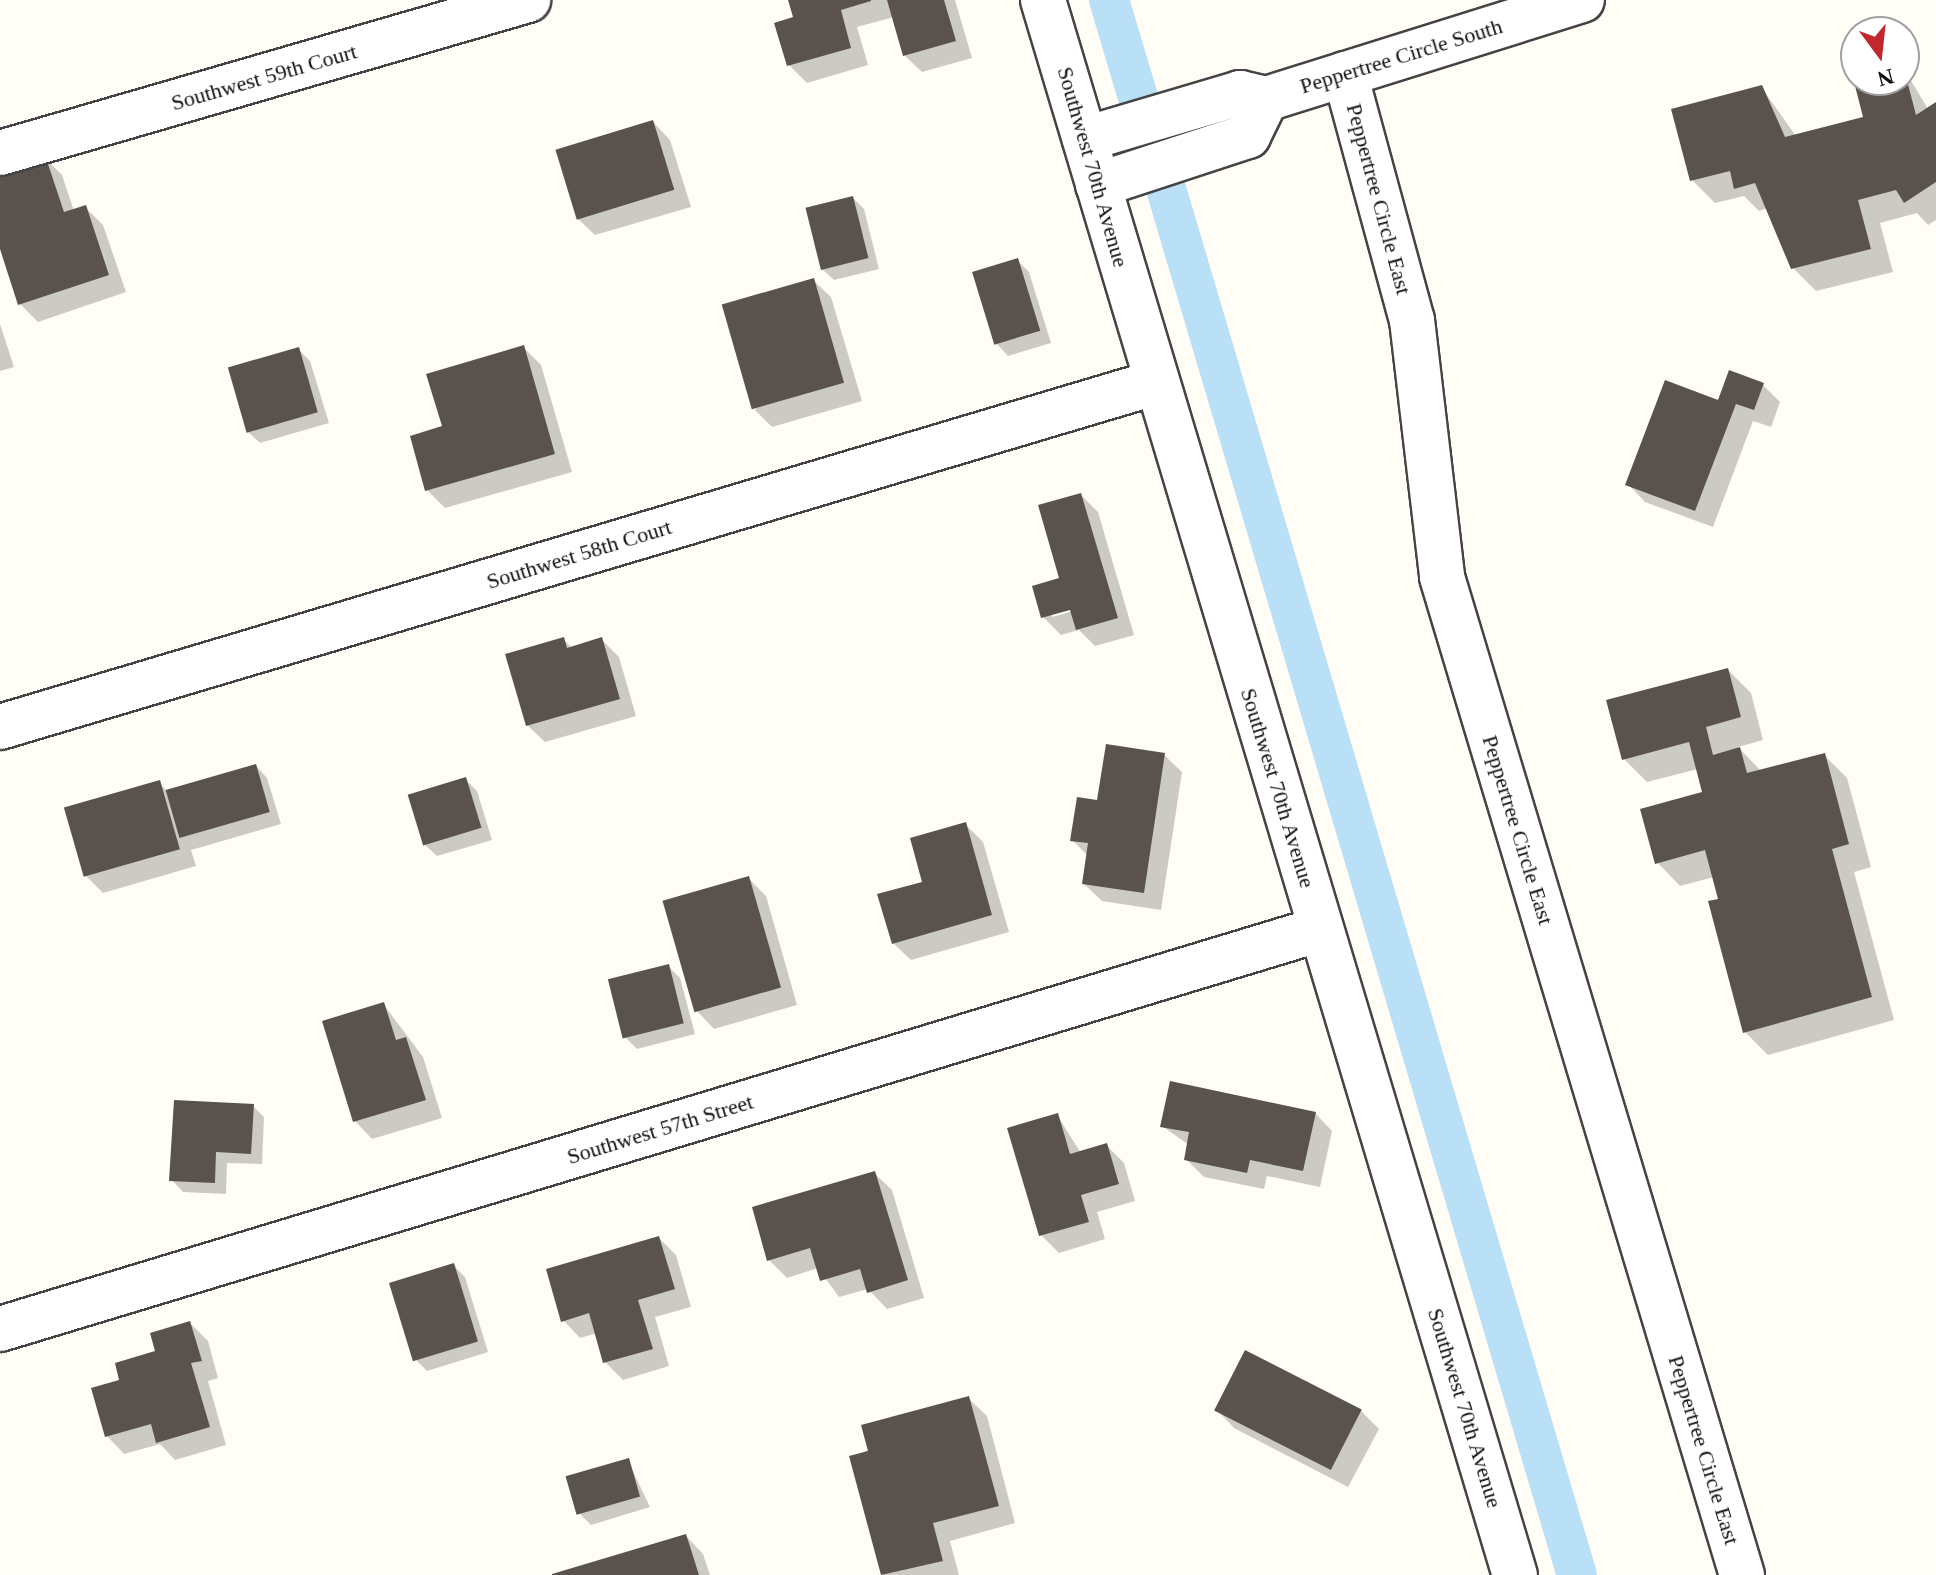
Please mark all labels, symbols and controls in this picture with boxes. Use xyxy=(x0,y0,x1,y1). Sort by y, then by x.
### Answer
street label: Peppertree Circle South xyxy=(1297,13,1505,99)
north arrow xyxy=(1840,16,1920,96)
street label: Southwest 59th Court xyxy=(168,38,360,116)
street label: Southwest 70th Avenue xyxy=(1052,63,1134,271)
text: N xyxy=(1875,64,1897,92)
street label: Peppertree Circle East xyxy=(1341,101,1417,297)
street label: Southwest 58th Court xyxy=(483,513,675,595)
street label: Southwest 70th Avenue xyxy=(1235,684,1321,892)
street label: Peppertree Circle East xyxy=(1477,732,1559,928)
street label: Southwest 57th Street xyxy=(564,1088,756,1170)
street label: Southwest 70th Avenue xyxy=(1422,1304,1508,1512)
street label: Peppertree Circle East xyxy=(1663,1352,1745,1548)

